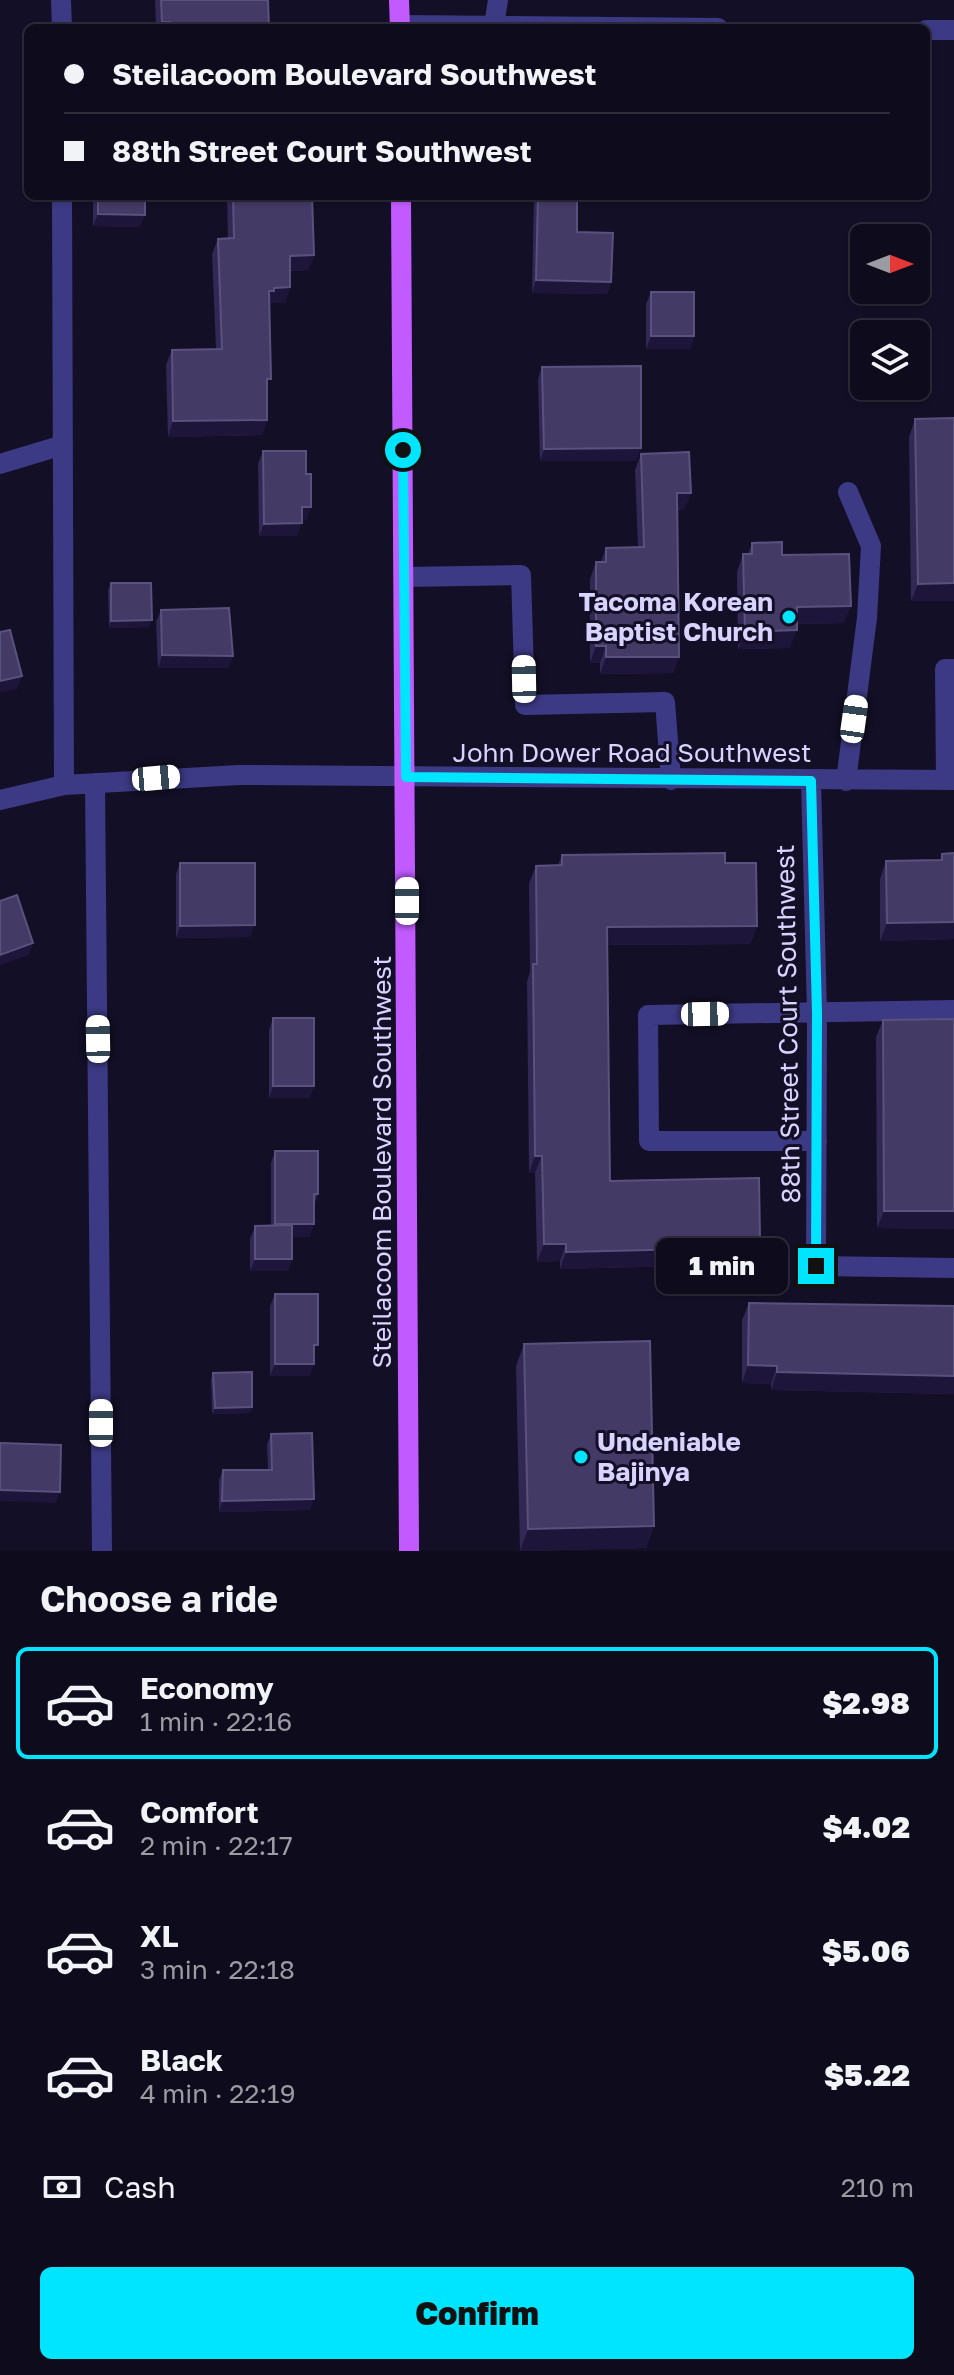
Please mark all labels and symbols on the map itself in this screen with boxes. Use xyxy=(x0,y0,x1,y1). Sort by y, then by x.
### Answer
north arrow xyxy=(850,224,930,304)
route start xyxy=(385,432,421,468)
place label: Tacoma Korean Baptist Church xyxy=(578,586,773,647)
marker: Tacoma Korean Baptist Church xyxy=(780,608,798,626)
car xyxy=(512,655,536,703)
car xyxy=(839,694,869,744)
street label: John Dower Road Southwest xyxy=(453,737,811,768)
car xyxy=(131,764,181,792)
street label: 88th Street Court Southwest xyxy=(769,844,806,1204)
car xyxy=(395,877,419,925)
street label: Steilacoom Boulevard Southwest xyxy=(366,956,397,1368)
car xyxy=(681,1002,729,1026)
car xyxy=(86,1015,110,1063)
callout: 1 min xyxy=(656,1238,788,1294)
route end xyxy=(798,1248,834,1284)
car xyxy=(89,1399,113,1447)
place label: Undeniable Bajinya xyxy=(597,1426,741,1487)
marker: Undeniable Bajinya xyxy=(572,1448,590,1466)

